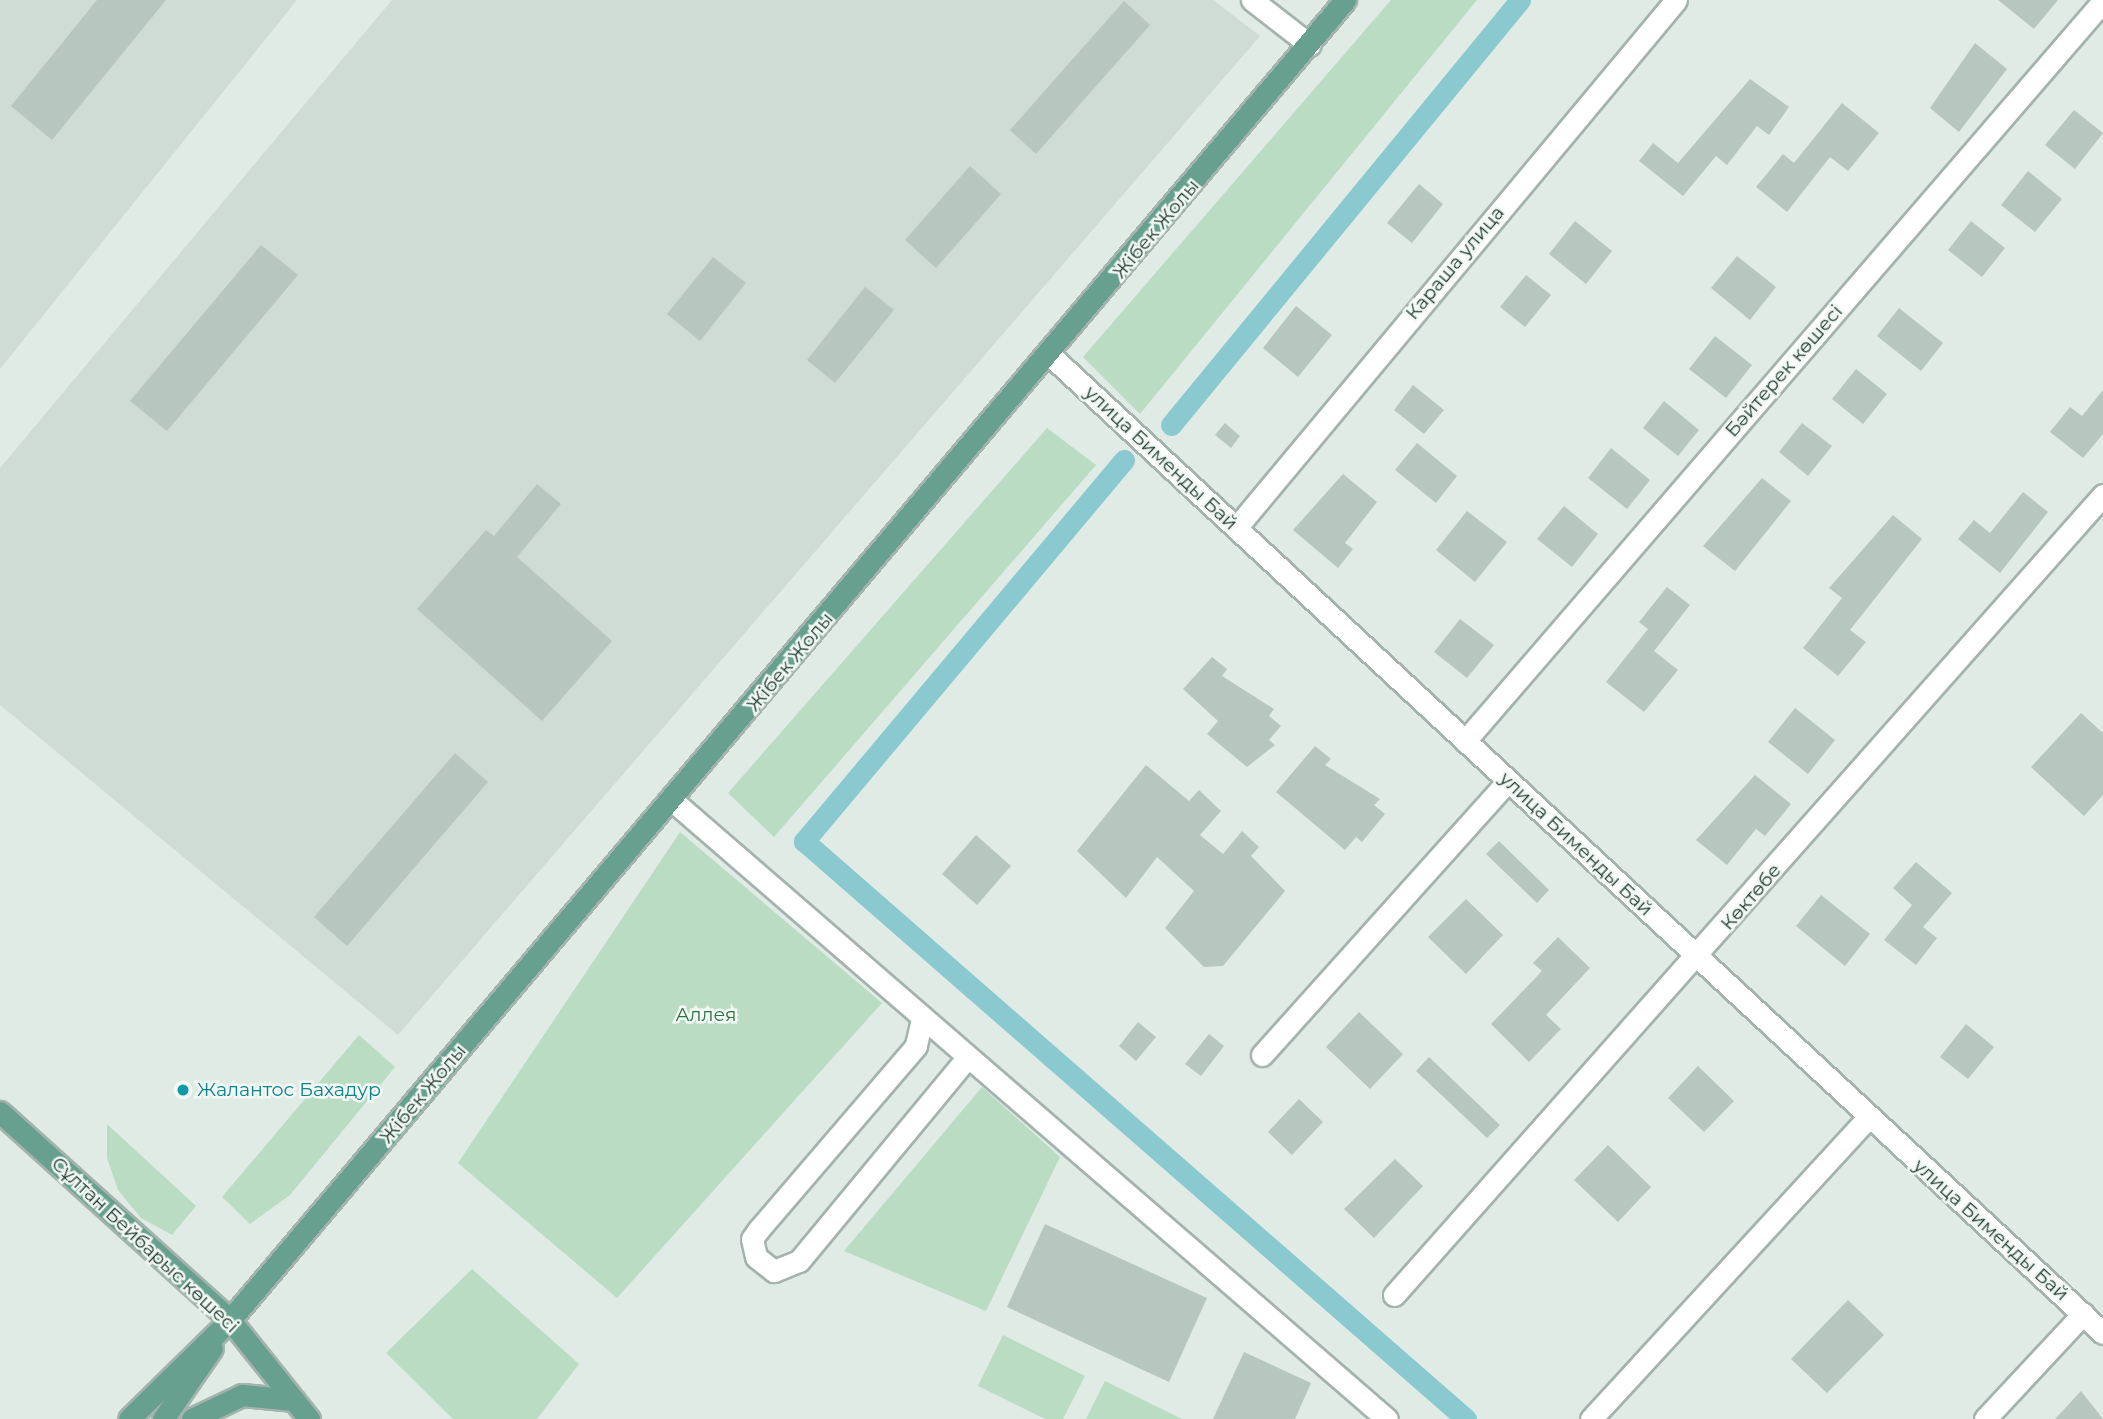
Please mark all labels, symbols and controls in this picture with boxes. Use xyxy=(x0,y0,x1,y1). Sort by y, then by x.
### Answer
street label: Жібек Жолы xyxy=(1108,175,1204,283)
street label: Караша улица xyxy=(1401,202,1509,324)
street label: Бәйтерек көшесі xyxy=(1720,300,1848,442)
street label: улица Бименды Бай xyxy=(1080,381,1242,535)
street label: Жібек Жолы xyxy=(742,608,838,716)
street label: улица Бименды Бай xyxy=(1495,767,1657,921)
street label: Көктөбе xyxy=(1716,859,1786,935)
park label: Аллея xyxy=(675,1004,737,1026)
street label: Жібек Жолы xyxy=(375,1040,471,1148)
place label: Жалантос Бахадур xyxy=(197,1079,381,1101)
marker: Жалантос Бахадур xyxy=(175,1082,191,1098)
street label: Сұлтан Бейбарыс көшесі xyxy=(47,1152,243,1338)
street label: улица Бименды Бай xyxy=(1909,1154,2073,1306)

